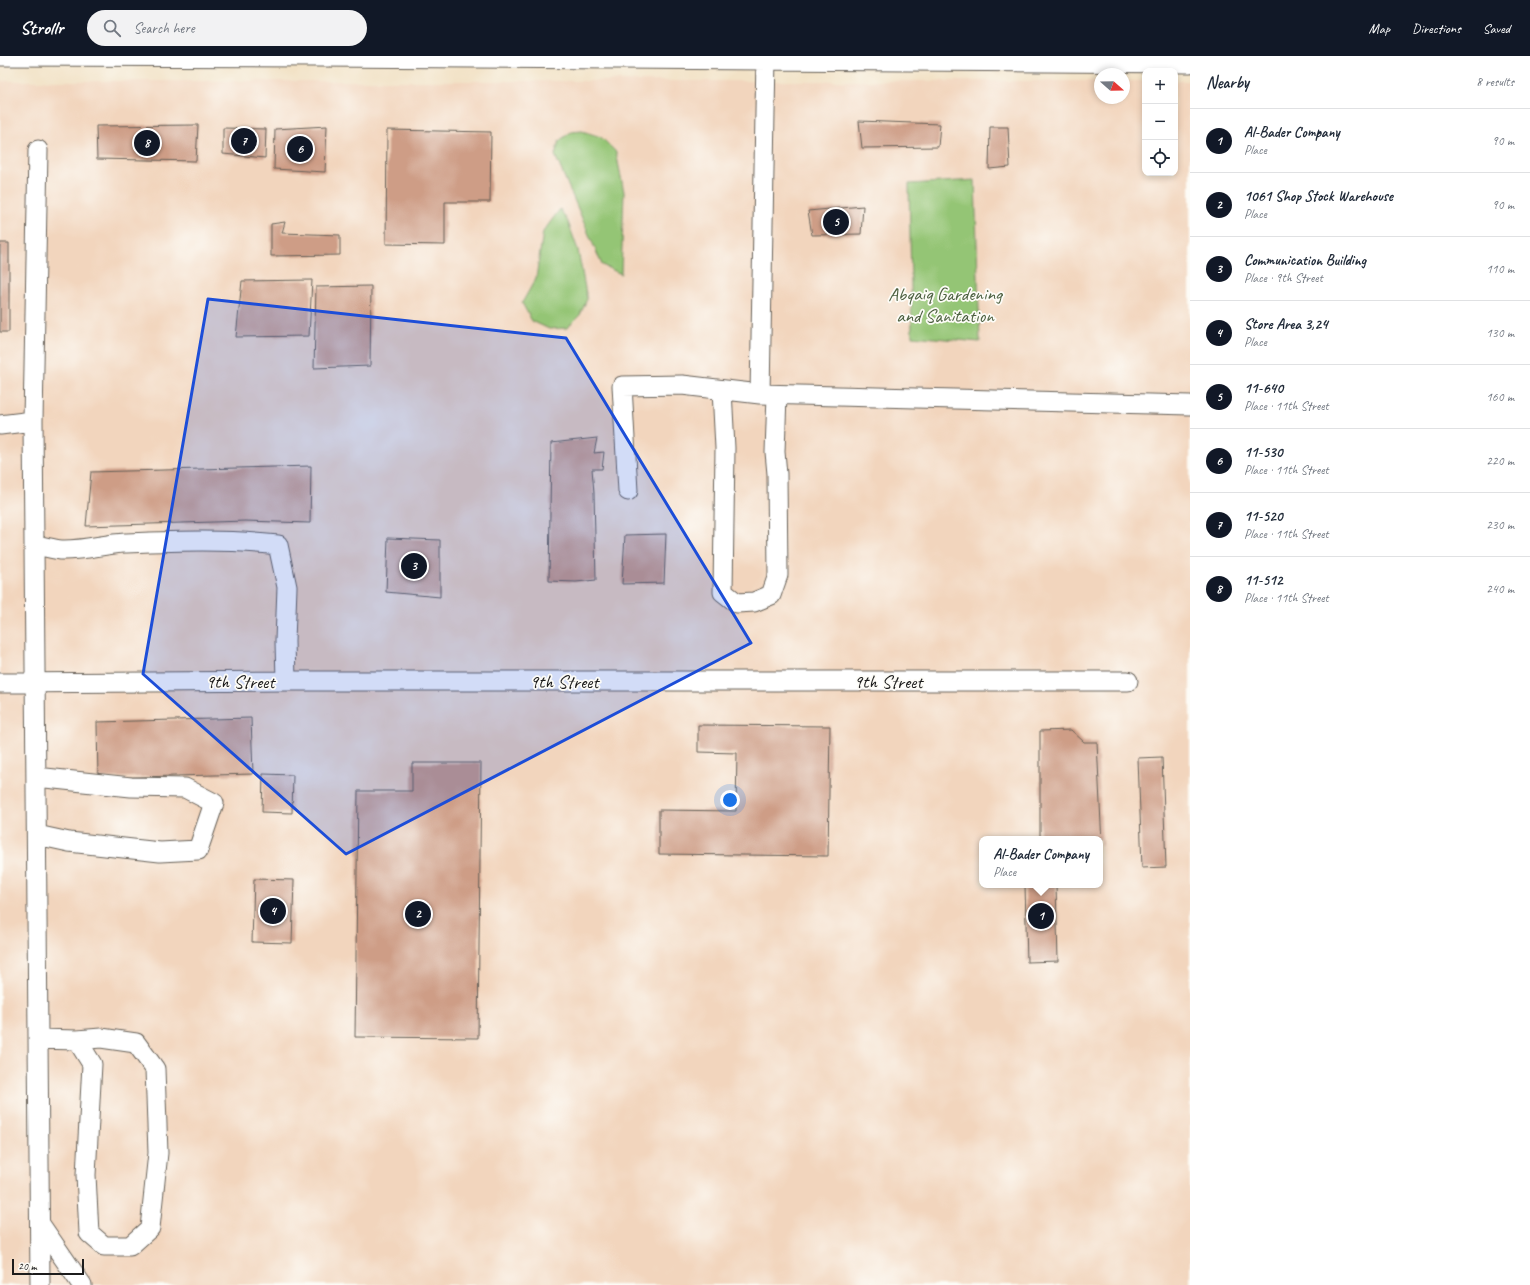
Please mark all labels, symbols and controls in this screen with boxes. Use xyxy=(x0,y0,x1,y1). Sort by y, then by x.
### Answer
search box xyxy=(87,10,367,46)
text: Strollr xyxy=(20,16,63,40)
icon: search xyxy=(101,17,123,39)
text: Search here xyxy=(133,19,195,38)
text: Map xyxy=(1369,20,1390,37)
text: Directions xyxy=(1412,20,1461,37)
text: Saved xyxy=(1483,20,1510,37)
north arrow xyxy=(1094,68,1130,104)
map controls xyxy=(1142,68,1178,176)
button: + xyxy=(1142,68,1178,104)
text: Nearby xyxy=(1206,72,1249,93)
text: 8 results xyxy=(1476,74,1514,90)
button: − xyxy=(1142,104,1178,140)
text: Al-Bader Company xyxy=(1244,123,1340,142)
pin: 7 xyxy=(231,126,257,156)
pin: 8 xyxy=(134,128,160,158)
text: 1 xyxy=(1216,133,1222,149)
text: 90 m xyxy=(1492,133,1514,149)
pin: 6 xyxy=(287,134,313,164)
button: locate xyxy=(1142,140,1178,176)
text: Place xyxy=(1244,142,1267,158)
text: 1061 Shop Stock Warehouse xyxy=(1244,187,1393,206)
text: 2 xyxy=(1216,197,1222,213)
text: 90 m xyxy=(1492,197,1514,213)
text: Place xyxy=(1244,206,1267,222)
pin: 5 xyxy=(823,207,849,237)
text: Communication Building xyxy=(1244,251,1366,270)
text: 3 xyxy=(1216,261,1222,277)
text: 110 m xyxy=(1486,261,1514,277)
text: Place · 9th Street xyxy=(1244,270,1323,286)
park label: Abqaiq Gardening and Sanitation xyxy=(888,282,1003,328)
text: Store Area 3,24 xyxy=(1244,315,1328,334)
text: 4 xyxy=(1216,325,1222,341)
text: 130 m xyxy=(1486,325,1514,341)
text: Place xyxy=(1244,334,1267,350)
text: 11-640 xyxy=(1244,379,1283,398)
text: 5 xyxy=(1216,389,1222,405)
text: 160 m xyxy=(1486,389,1514,405)
text: Place · 11th Street xyxy=(1244,398,1329,414)
text: 11-530 xyxy=(1244,443,1282,462)
text: 6 xyxy=(1216,453,1222,469)
text: 220 m xyxy=(1486,453,1514,469)
text: Place · 11th Street xyxy=(1244,462,1329,478)
text: 11-520 xyxy=(1244,507,1282,526)
text: 7 xyxy=(1216,517,1222,533)
text: 230 m xyxy=(1486,517,1514,533)
text: Place · 11th Street xyxy=(1244,526,1329,542)
pin: 3 xyxy=(401,551,427,581)
text: 11-512 xyxy=(1244,571,1282,590)
text: 8 xyxy=(1216,581,1222,597)
text: 240 m xyxy=(1486,581,1514,597)
text: Place · 11th Street xyxy=(1244,590,1329,606)
street label: 9th Street xyxy=(205,670,276,694)
street label: 9th Street xyxy=(529,670,600,694)
street label: 9th Street xyxy=(853,670,924,694)
your location xyxy=(720,790,740,810)
popup xyxy=(979,836,1103,888)
text: Al-Bader Company xyxy=(993,845,1089,864)
text: Place xyxy=(993,864,1016,880)
pin: 4 xyxy=(260,896,286,926)
pin: 2 xyxy=(405,899,431,929)
pin: 1 xyxy=(1028,901,1054,931)
scale bar xyxy=(12,1257,84,1276)
text: 20 m xyxy=(18,1259,37,1273)

